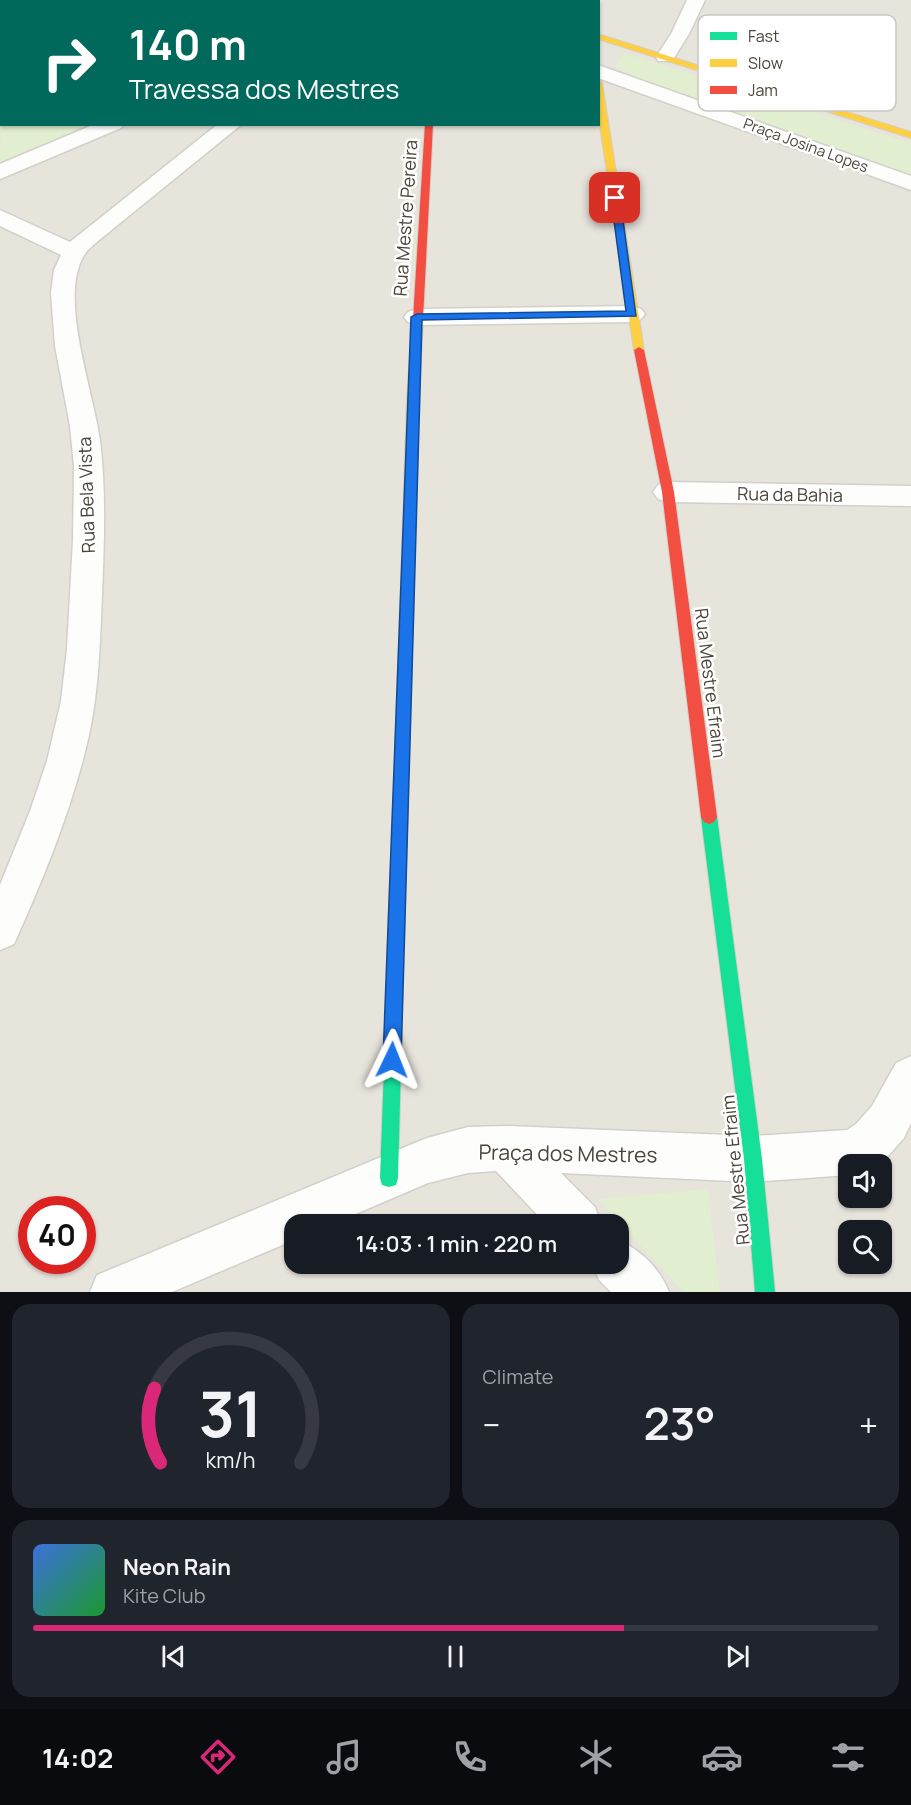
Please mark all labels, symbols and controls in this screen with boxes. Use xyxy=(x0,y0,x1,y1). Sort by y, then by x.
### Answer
text: 140 m xyxy=(129,15,247,73)
legend xyxy=(698,15,896,111)
icon: right xyxy=(30,24,108,102)
text: Fast xyxy=(748,25,779,47)
text: Slow xyxy=(748,52,783,74)
text: Travessa dos Mestres xyxy=(129,70,399,107)
text: Jam xyxy=(748,79,778,101)
street label: Praça Josina Lopes xyxy=(741,113,871,177)
street label: Rua Mestre Pereira xyxy=(388,139,422,297)
pin xyxy=(589,172,640,223)
icon: arrive xyxy=(598,181,631,214)
street label: Rua Bela Vista xyxy=(72,436,100,554)
street label: Rua da Bahia xyxy=(737,481,843,507)
street label: Rua Mestre Efraim xyxy=(690,607,732,759)
position arrow xyxy=(360,1028,424,1092)
street label: Rua Mestre Efraim xyxy=(715,1094,755,1246)
street label: Praça dos Mestres xyxy=(478,1137,658,1169)
map controls xyxy=(838,1154,892,1274)
button: sound xyxy=(838,1154,892,1208)
speed limit sign: 40 xyxy=(18,1196,96,1274)
button: search xyxy=(838,1220,892,1274)
text: 14:03 · 1 min · 220 m xyxy=(356,1229,557,1259)
text: Climate xyxy=(483,1363,554,1390)
text: 31 xyxy=(199,1370,263,1456)
text: 23° xyxy=(643,1392,716,1454)
text: − xyxy=(483,1402,500,1447)
text: + xyxy=(859,1402,878,1447)
text: km/h xyxy=(206,1445,256,1474)
text: Neon Rain xyxy=(123,1552,231,1582)
text: Kite Club xyxy=(123,1582,206,1609)
icon: previous xyxy=(157,1640,190,1673)
icon: pause xyxy=(439,1640,472,1673)
icon: next xyxy=(721,1640,754,1673)
icon: directions xyxy=(197,1736,239,1778)
icon: music xyxy=(323,1736,365,1778)
icon: phone xyxy=(449,1736,491,1778)
icon: climate xyxy=(575,1736,617,1778)
icon: car xyxy=(701,1736,743,1778)
icon: filters xyxy=(827,1736,869,1778)
text: 14:02 xyxy=(42,1739,113,1776)

